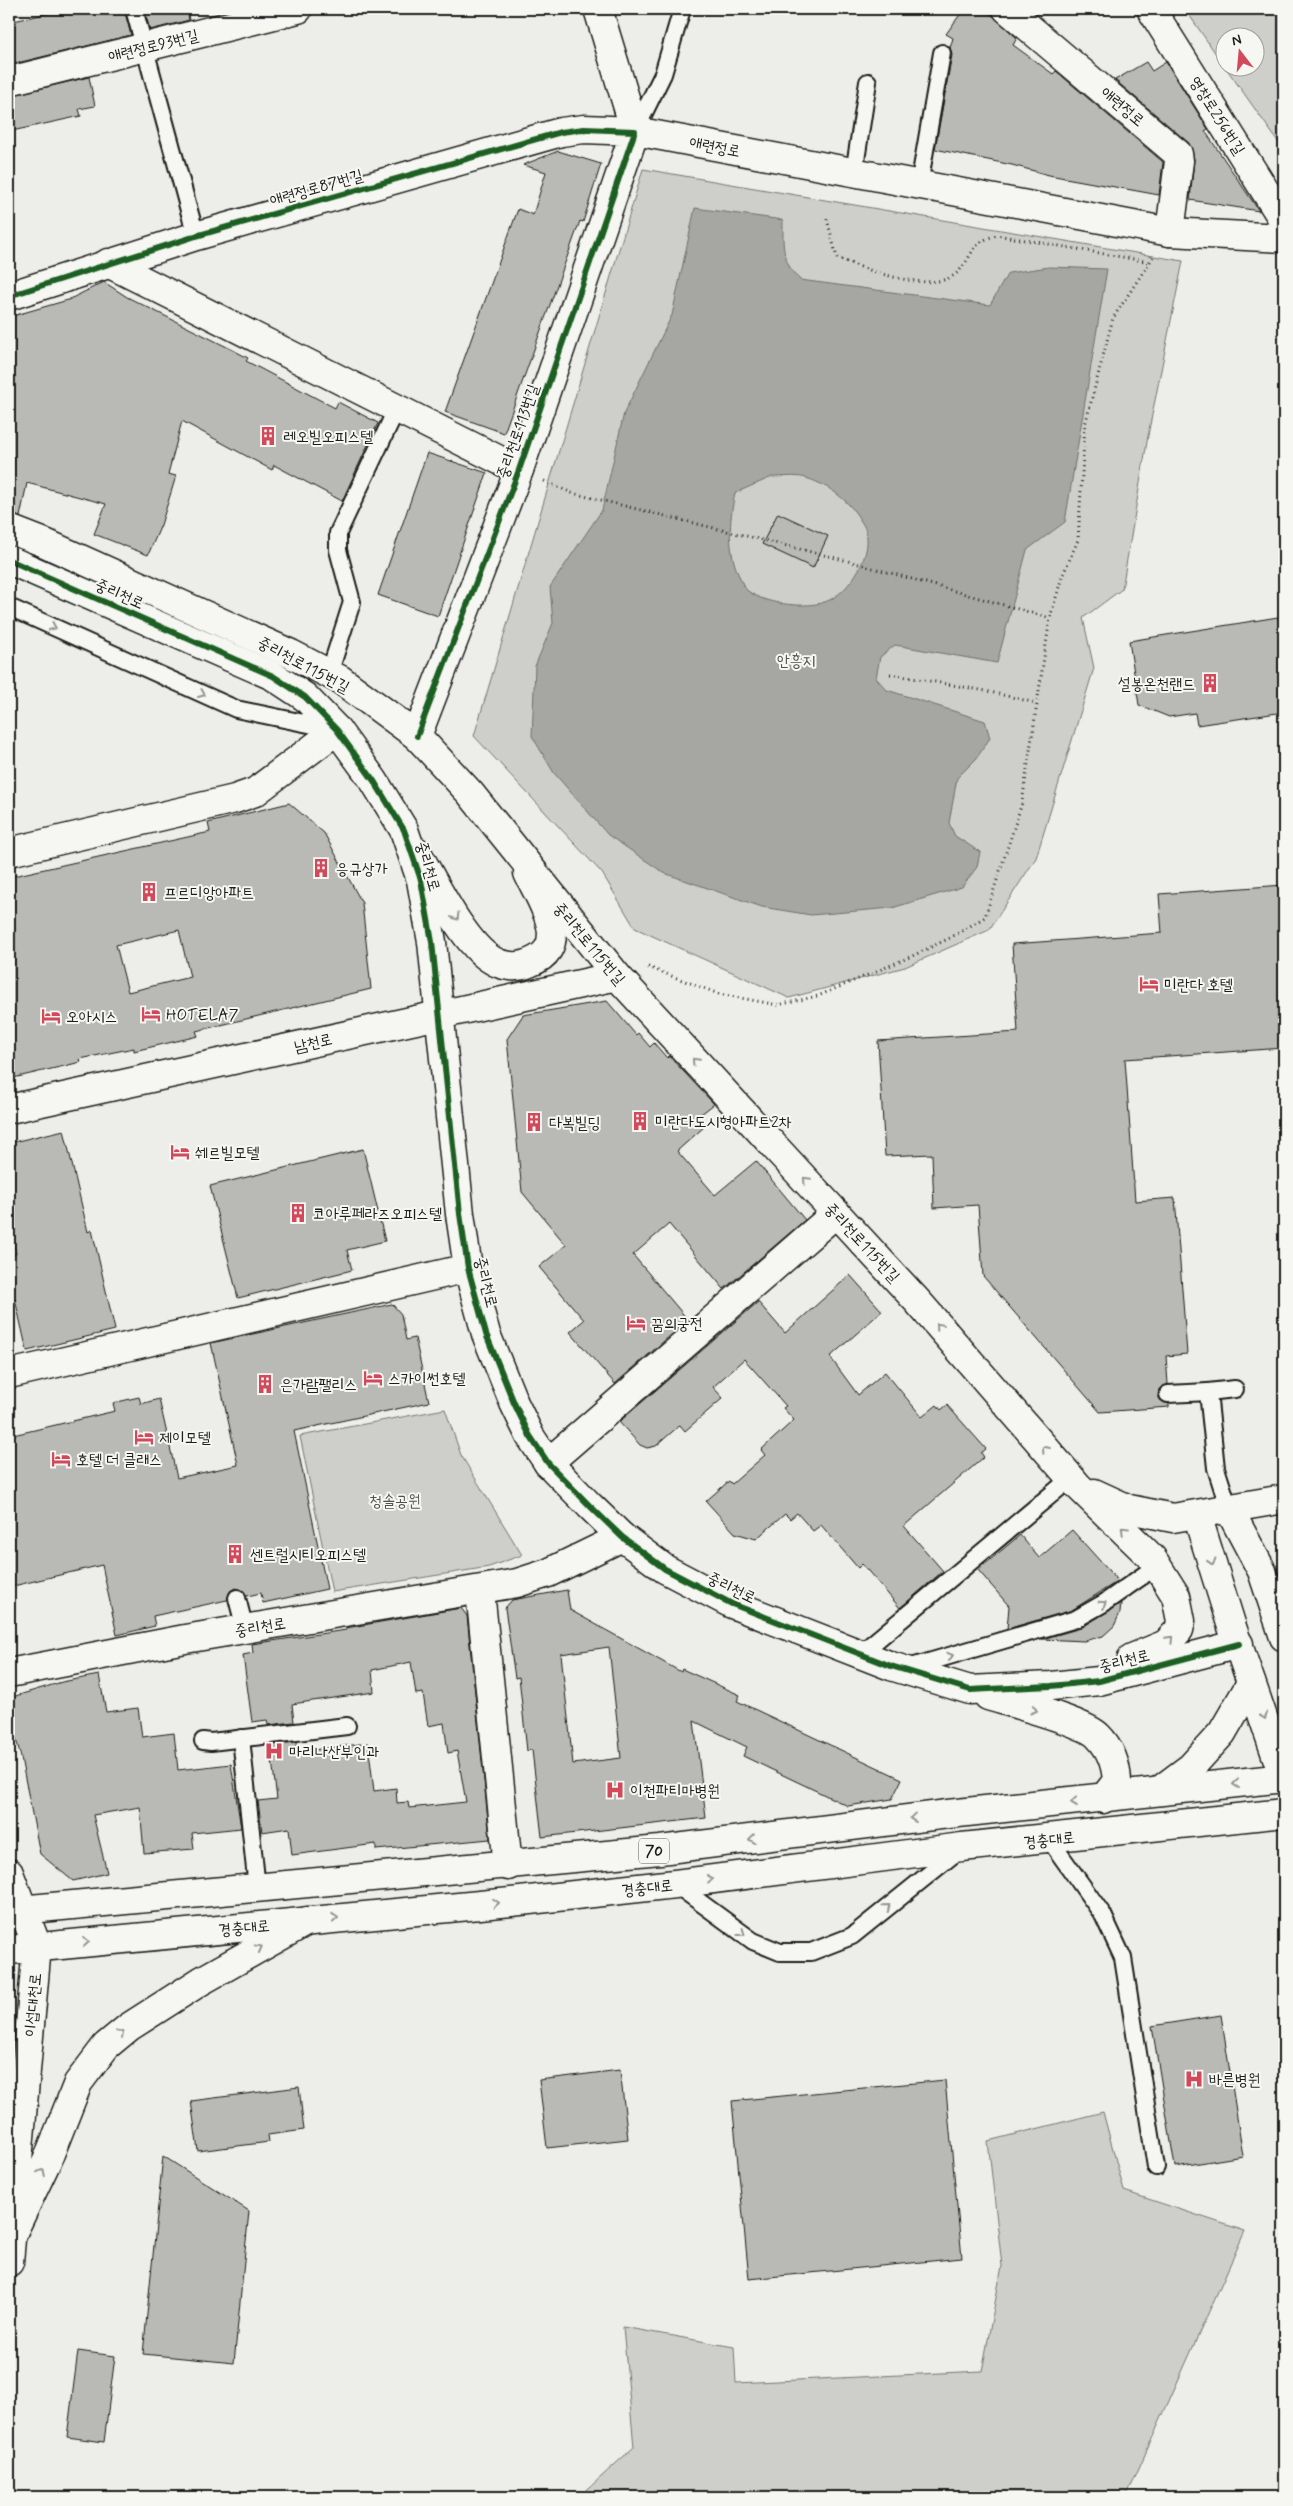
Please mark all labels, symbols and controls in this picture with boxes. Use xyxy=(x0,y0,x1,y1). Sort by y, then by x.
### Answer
street label: 애련정로93번길 xyxy=(106,25,201,68)
north arrow xyxy=(1216,28,1266,78)
text: N xyxy=(1230,31,1244,50)
street label: 영창로256번길 xyxy=(1184,73,1249,159)
street label: 애련정로 xyxy=(1096,83,1149,132)
street label: 애련정로 xyxy=(687,132,742,163)
street label: 애련정로87번길 xyxy=(267,165,366,212)
street label: 중리천로113번길 xyxy=(492,381,544,482)
building icon: 레오빌오피스텔 xyxy=(257,425,279,447)
place label: 레오빌오피스텔 xyxy=(283,427,373,448)
street label: 중리천로 xyxy=(92,574,147,614)
one-way arrow xyxy=(48,621,57,632)
street label: 중리천로115번길 xyxy=(254,632,353,698)
park label: 안흥지 xyxy=(777,651,815,672)
building icon: 설봉온천랜드 xyxy=(1199,672,1221,694)
place label: 설봉온천랜드 xyxy=(1118,674,1195,695)
one-way arrow xyxy=(197,687,206,698)
street label: 중리천로 xyxy=(410,839,445,894)
building icon: 응규상가 xyxy=(310,857,332,879)
place label: 응규상가 xyxy=(336,859,388,880)
building icon: 프르디앙아파트 xyxy=(138,881,160,903)
place label: 프르디앙아파트 xyxy=(164,883,254,904)
street label: 중리천로115번길 xyxy=(548,898,629,990)
one-way arrow xyxy=(450,912,459,921)
hotel icon: 미란다 호텔 xyxy=(1138,973,1160,995)
place label: 미란다 호텔 xyxy=(1164,975,1233,996)
hotel icon: HOTELA7 xyxy=(140,1003,162,1025)
hotel icon: 오아시스 xyxy=(40,1005,62,1027)
place label: HOTELA7 xyxy=(166,1005,239,1026)
place label: 오아시스 xyxy=(66,1007,118,1028)
street label: 남천로 xyxy=(292,1029,335,1058)
one-way arrow xyxy=(692,1057,701,1066)
building icon: 미란다도시형아파트2차 xyxy=(629,1110,651,1132)
building icon: 다복빌딩 xyxy=(523,1111,545,1133)
place label: 미란다도시형아파트2차 xyxy=(655,1112,792,1133)
place label: 다복빌딩 xyxy=(549,1113,601,1134)
hotel icon: 쉐르빌모텔 xyxy=(169,1141,191,1163)
place label: 쉐르빌모텔 xyxy=(195,1143,260,1164)
one-way arrow xyxy=(803,1177,812,1186)
street label: 중리천로115번길 xyxy=(820,1199,904,1287)
building icon: 코아루페라즈오피스텔 xyxy=(287,1202,309,1224)
place label: 코아루페라즈오피스텔 xyxy=(313,1204,442,1225)
street label: 중리천로 xyxy=(469,1255,502,1310)
hotel icon: 꿈의궁전 xyxy=(625,1312,647,1334)
place label: 꿈의궁전 xyxy=(651,1314,703,1335)
one-way arrow xyxy=(936,1322,945,1331)
hotel icon: 스카이썬호텔 xyxy=(362,1367,384,1389)
place label: 스카이썬호텔 xyxy=(388,1369,465,1390)
building icon: 은가람팰리스 xyxy=(254,1373,276,1395)
place label: 은가람팰리스 xyxy=(280,1375,357,1396)
hotel icon: 제이모텔 xyxy=(133,1426,155,1448)
place label: 제이모텔 xyxy=(159,1428,211,1449)
one-way arrow xyxy=(1042,1445,1051,1454)
hotel icon: 호텔 더 클래스 xyxy=(50,1448,72,1470)
place label: 호텔 더 클래스 xyxy=(76,1450,162,1471)
park label: 청솔공원 xyxy=(369,1491,421,1512)
one-way arrow xyxy=(1121,1527,1130,1536)
building icon: 센트럴시티오피스텔 xyxy=(224,1543,246,1565)
place label: 센트럴시티오피스텔 xyxy=(250,1545,366,1566)
one-way arrow xyxy=(1206,1557,1216,1566)
street label: 중리천로 xyxy=(704,1568,759,1609)
one-way arrow xyxy=(1097,1601,1107,1610)
street label: 중리천로 xyxy=(233,1613,287,1642)
one-way arrow xyxy=(1164,1635,1173,1644)
street label: 중리천로 xyxy=(1097,1645,1152,1678)
one-way arrow xyxy=(945,1651,954,1662)
one-way arrow xyxy=(1029,1704,1037,1714)
one-way arrow xyxy=(1258,1711,1268,1720)
hospital icon: 마리나산부인과 xyxy=(263,1740,285,1762)
place label: 마리나산부인과 xyxy=(289,1742,379,1763)
one-way arrow xyxy=(1231,1778,1239,1789)
hospital icon: 이천파티마병원 xyxy=(604,1779,626,1801)
place label: 이천파티마병원 xyxy=(630,1781,720,1802)
one-way arrow xyxy=(1070,1796,1078,1807)
one-way arrow xyxy=(908,1812,916,1823)
street label: 경충대로 xyxy=(1022,1827,1076,1854)
one-way arrow xyxy=(747,1833,755,1844)
road number: 70 xyxy=(639,1838,669,1864)
one-way arrow xyxy=(706,1874,714,1885)
street label: 경충대로 xyxy=(620,1875,674,1902)
one-way arrow xyxy=(493,1898,501,1909)
one-way arrow xyxy=(881,1905,890,1913)
one-way arrow xyxy=(331,1913,339,1924)
street label: 경충대로 xyxy=(218,1916,271,1941)
one-way arrow xyxy=(736,1927,746,1936)
one-way arrow xyxy=(82,1937,90,1948)
one-way arrow xyxy=(254,1944,263,1954)
street label: 이섭대천로 xyxy=(20,1972,47,2038)
one-way arrow xyxy=(116,2030,125,2039)
hospital icon: 바른병원 xyxy=(1183,2068,1205,2090)
place label: 바른병원 xyxy=(1209,2070,1261,2091)
one-way arrow xyxy=(36,2168,46,2177)

